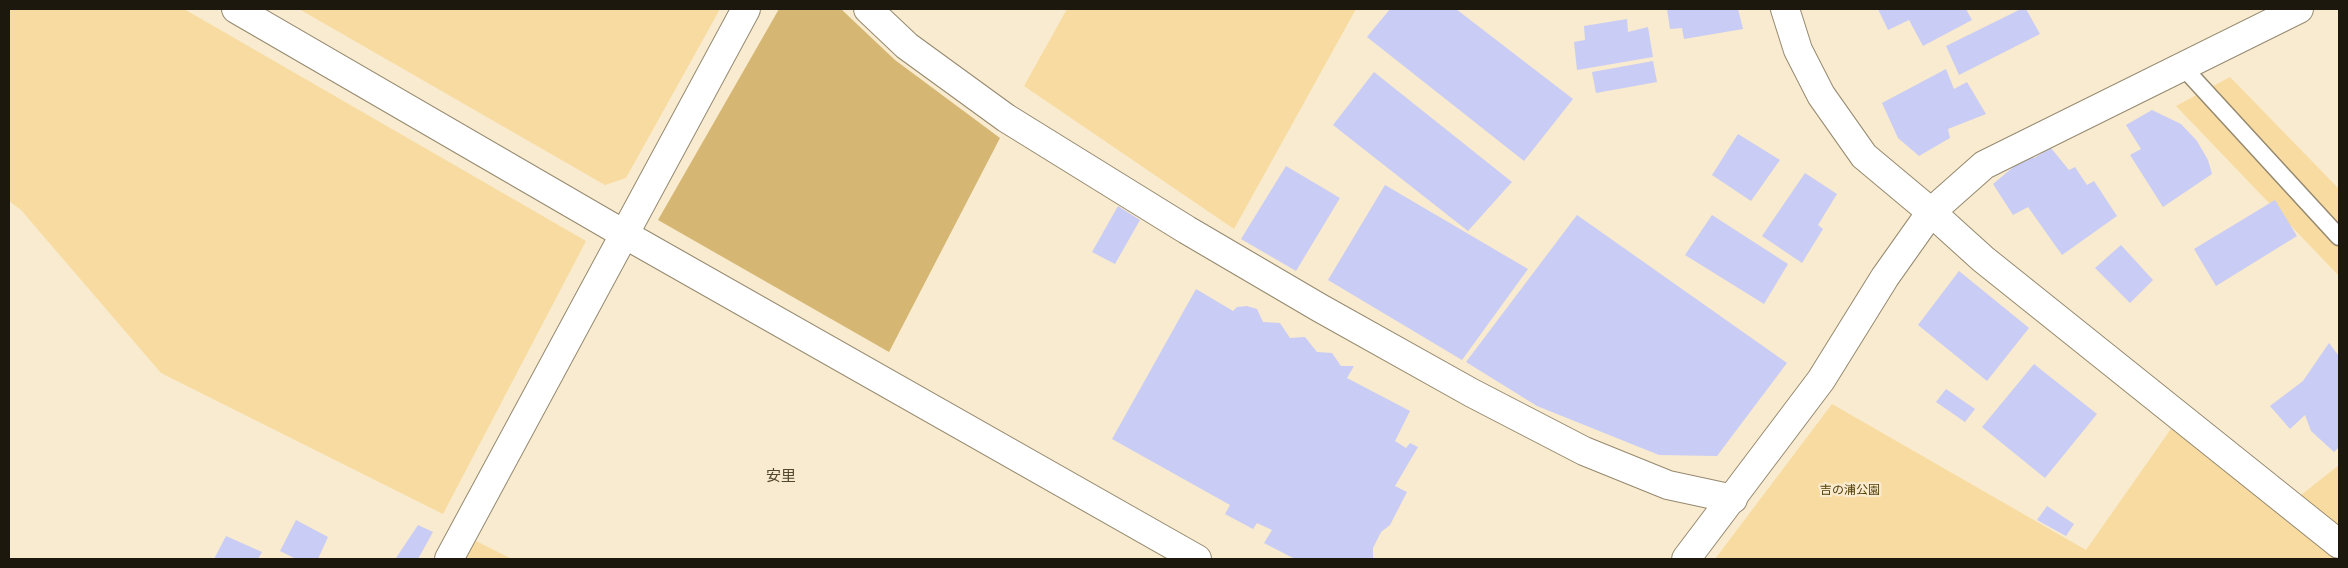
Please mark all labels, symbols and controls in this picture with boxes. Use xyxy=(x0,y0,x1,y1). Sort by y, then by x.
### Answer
district label: 安里 xyxy=(766,469,796,487)
park label: 吉の浦公園 xyxy=(1820,485,1880,499)

